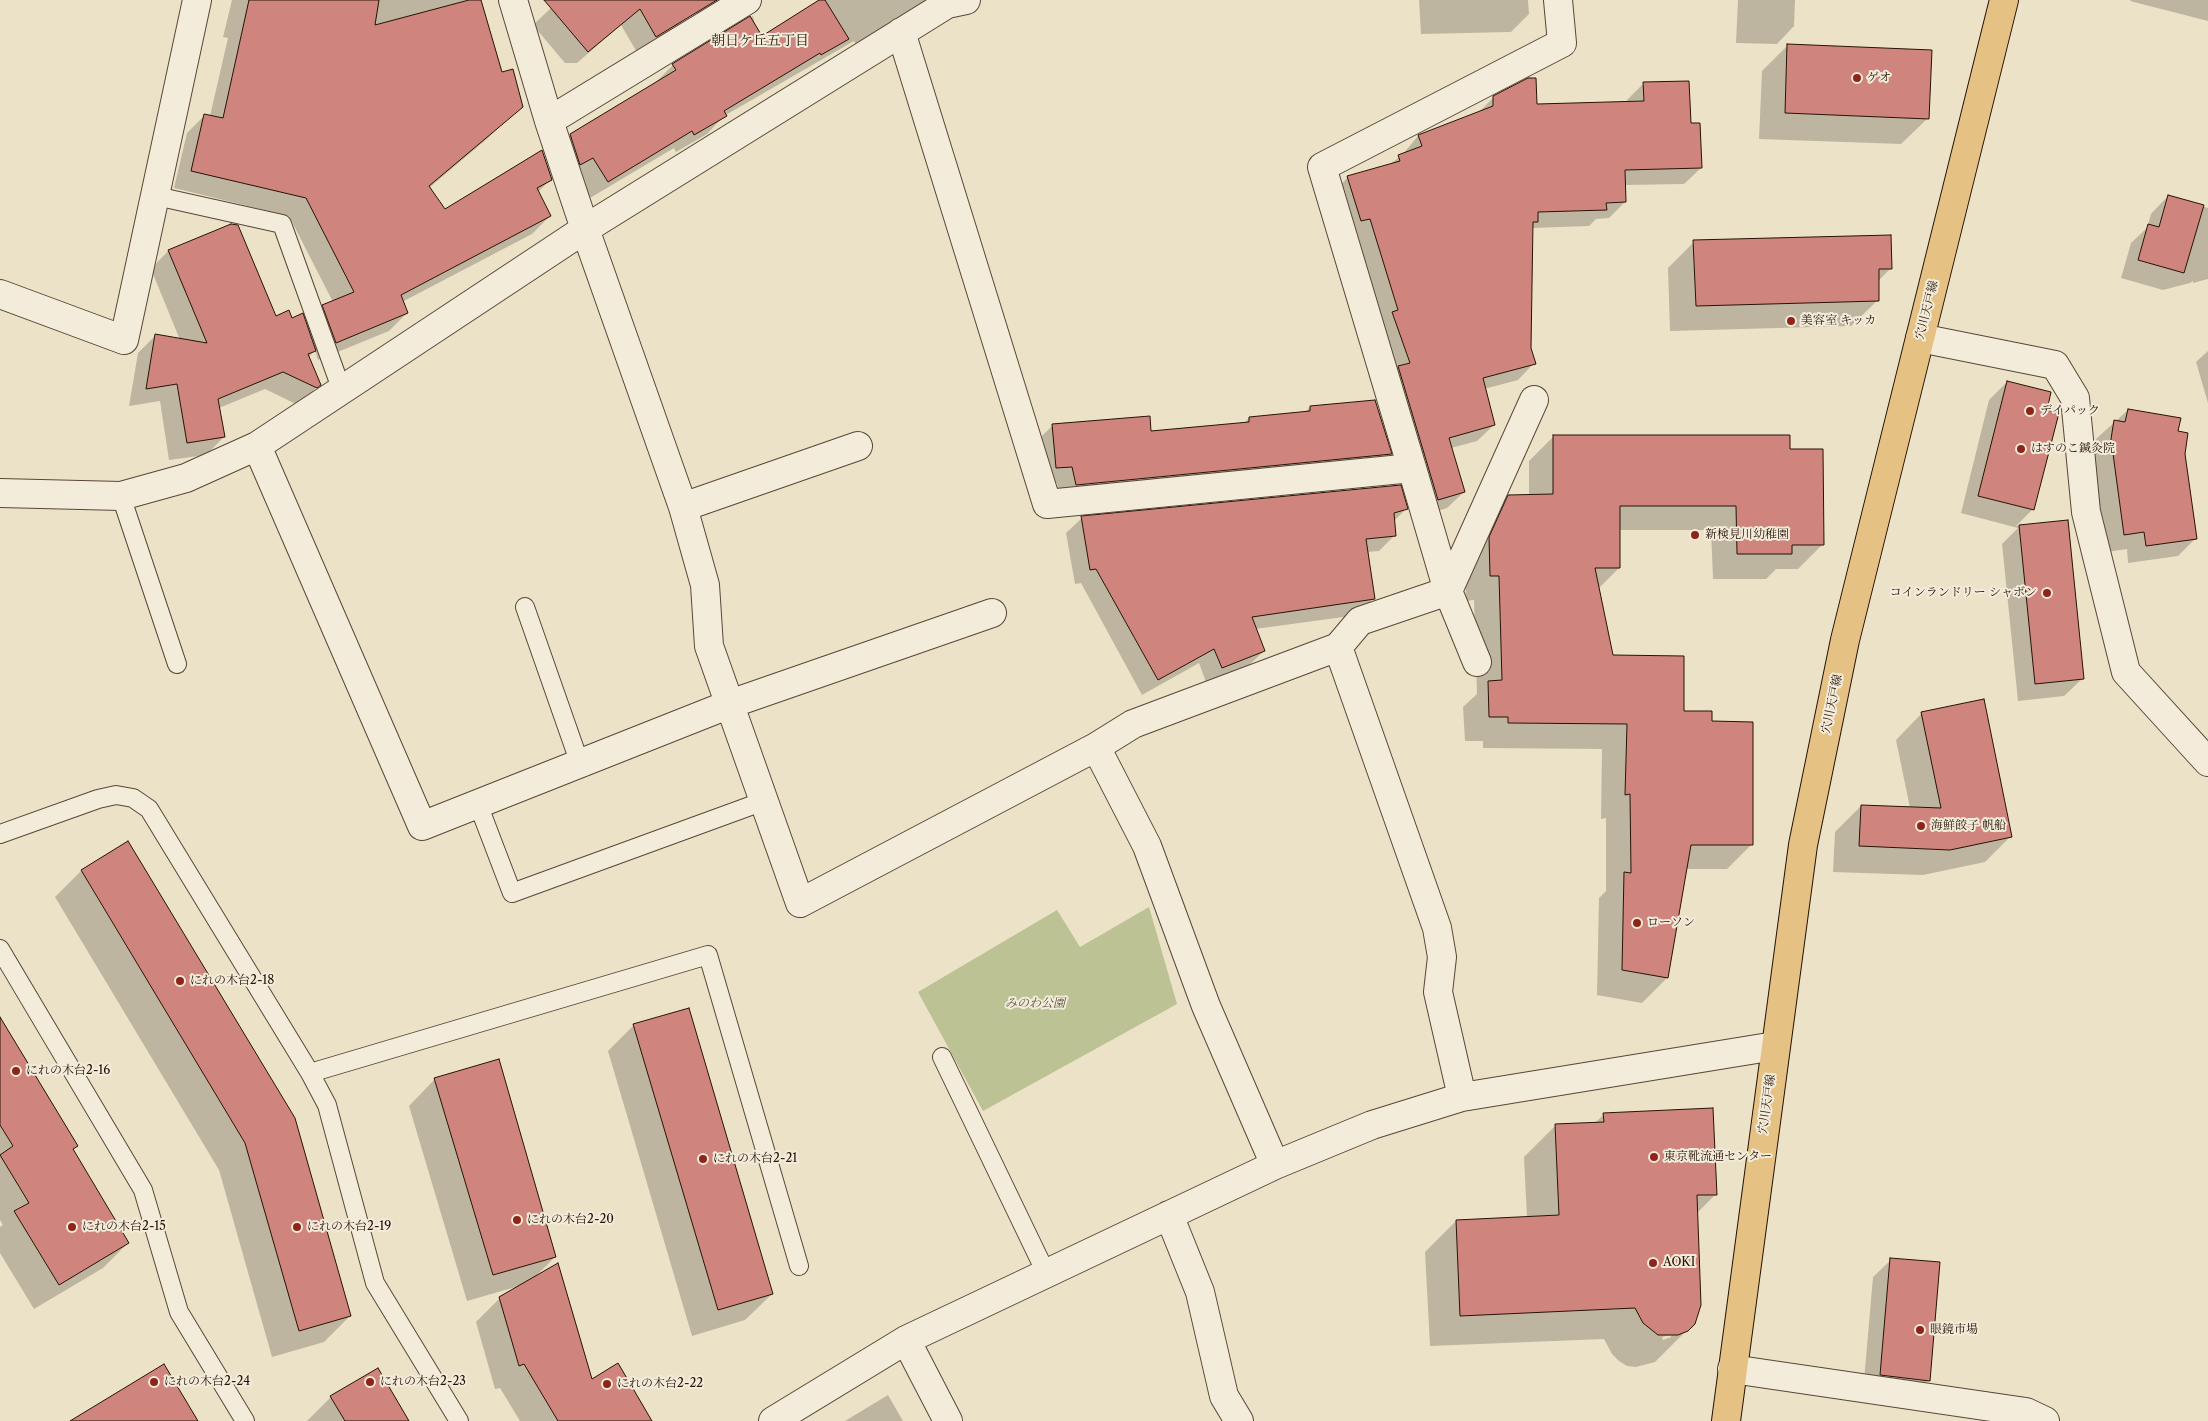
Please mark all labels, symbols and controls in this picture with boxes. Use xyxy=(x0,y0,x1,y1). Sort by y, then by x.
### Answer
district label: 朝日ケ丘五丁目 xyxy=(711,33,809,49)
place label: ゲオ xyxy=(1867,71,1891,85)
marker: ゲオ xyxy=(1851,72,1863,84)
street label: 穴川天戸線 xyxy=(1913,279,1941,341)
place label: 美容室 キッカ xyxy=(1801,314,1876,328)
marker: 美容室 キッカ xyxy=(1785,315,1797,327)
place label: デイパック xyxy=(2040,404,2100,418)
marker: デイパック xyxy=(2024,405,2036,417)
place label: はすのこ鍼灸院 xyxy=(2031,442,2115,456)
marker: はすのこ鍼灸院 xyxy=(2015,443,2027,455)
place label: 新検見川幼稚園 xyxy=(1705,528,1789,542)
marker: 新検見川幼稚園 xyxy=(1689,529,1701,541)
place label: コインランドリー シャボン xyxy=(1890,586,2037,600)
marker: コインランドリー シャボン xyxy=(2041,587,2053,599)
street label: 穴川天戸線 xyxy=(1819,673,1845,735)
place label: 海鮮餃子 帆船 xyxy=(1931,819,2006,833)
marker: 海鮮餃子 帆船 xyxy=(1915,820,1927,832)
place label: ローソン xyxy=(1647,916,1695,930)
marker: ローソン xyxy=(1631,917,1643,929)
place label: にれの木台2-18 xyxy=(190,974,274,988)
marker: にれの木台2-18 xyxy=(174,975,186,987)
park label: みのわ公園 xyxy=(1005,997,1065,1011)
place label: にれの木台2-16 xyxy=(26,1064,110,1078)
marker: にれの木台2-16 xyxy=(10,1065,22,1077)
street label: 穴川天戸線 xyxy=(1756,1073,1778,1135)
place label: 東京靴流通センター xyxy=(1664,1150,1772,1164)
marker: 東京靴流通センター xyxy=(1648,1151,1660,1163)
place label: にれの木台2-21 xyxy=(713,1152,797,1166)
marker: にれの木台2-21 xyxy=(697,1153,709,1165)
place label: にれの木台2-20 xyxy=(527,1213,614,1227)
marker: にれの木台2-20 xyxy=(511,1214,523,1226)
place label: にれの木台2-15 xyxy=(82,1220,166,1234)
place label: にれの木台2-19 xyxy=(307,1220,391,1234)
marker: にれの木台2-15 xyxy=(66,1221,78,1233)
marker: にれの木台2-19 xyxy=(291,1221,303,1233)
place label: AOKI xyxy=(1663,1256,1695,1270)
marker: AOKI xyxy=(1647,1257,1659,1269)
place label: 眼鏡市場 xyxy=(1930,1323,1978,1337)
marker: 眼鏡市場 xyxy=(1914,1324,1926,1336)
place label: にれの木台2-24 xyxy=(164,1375,250,1389)
place label: にれの木台2-23 xyxy=(380,1375,466,1389)
marker: にれの木台2-24 xyxy=(148,1376,160,1388)
marker: にれの木台2-23 xyxy=(364,1376,376,1388)
place label: にれの木台2-22 xyxy=(617,1377,703,1391)
marker: にれの木台2-22 xyxy=(601,1378,613,1390)

